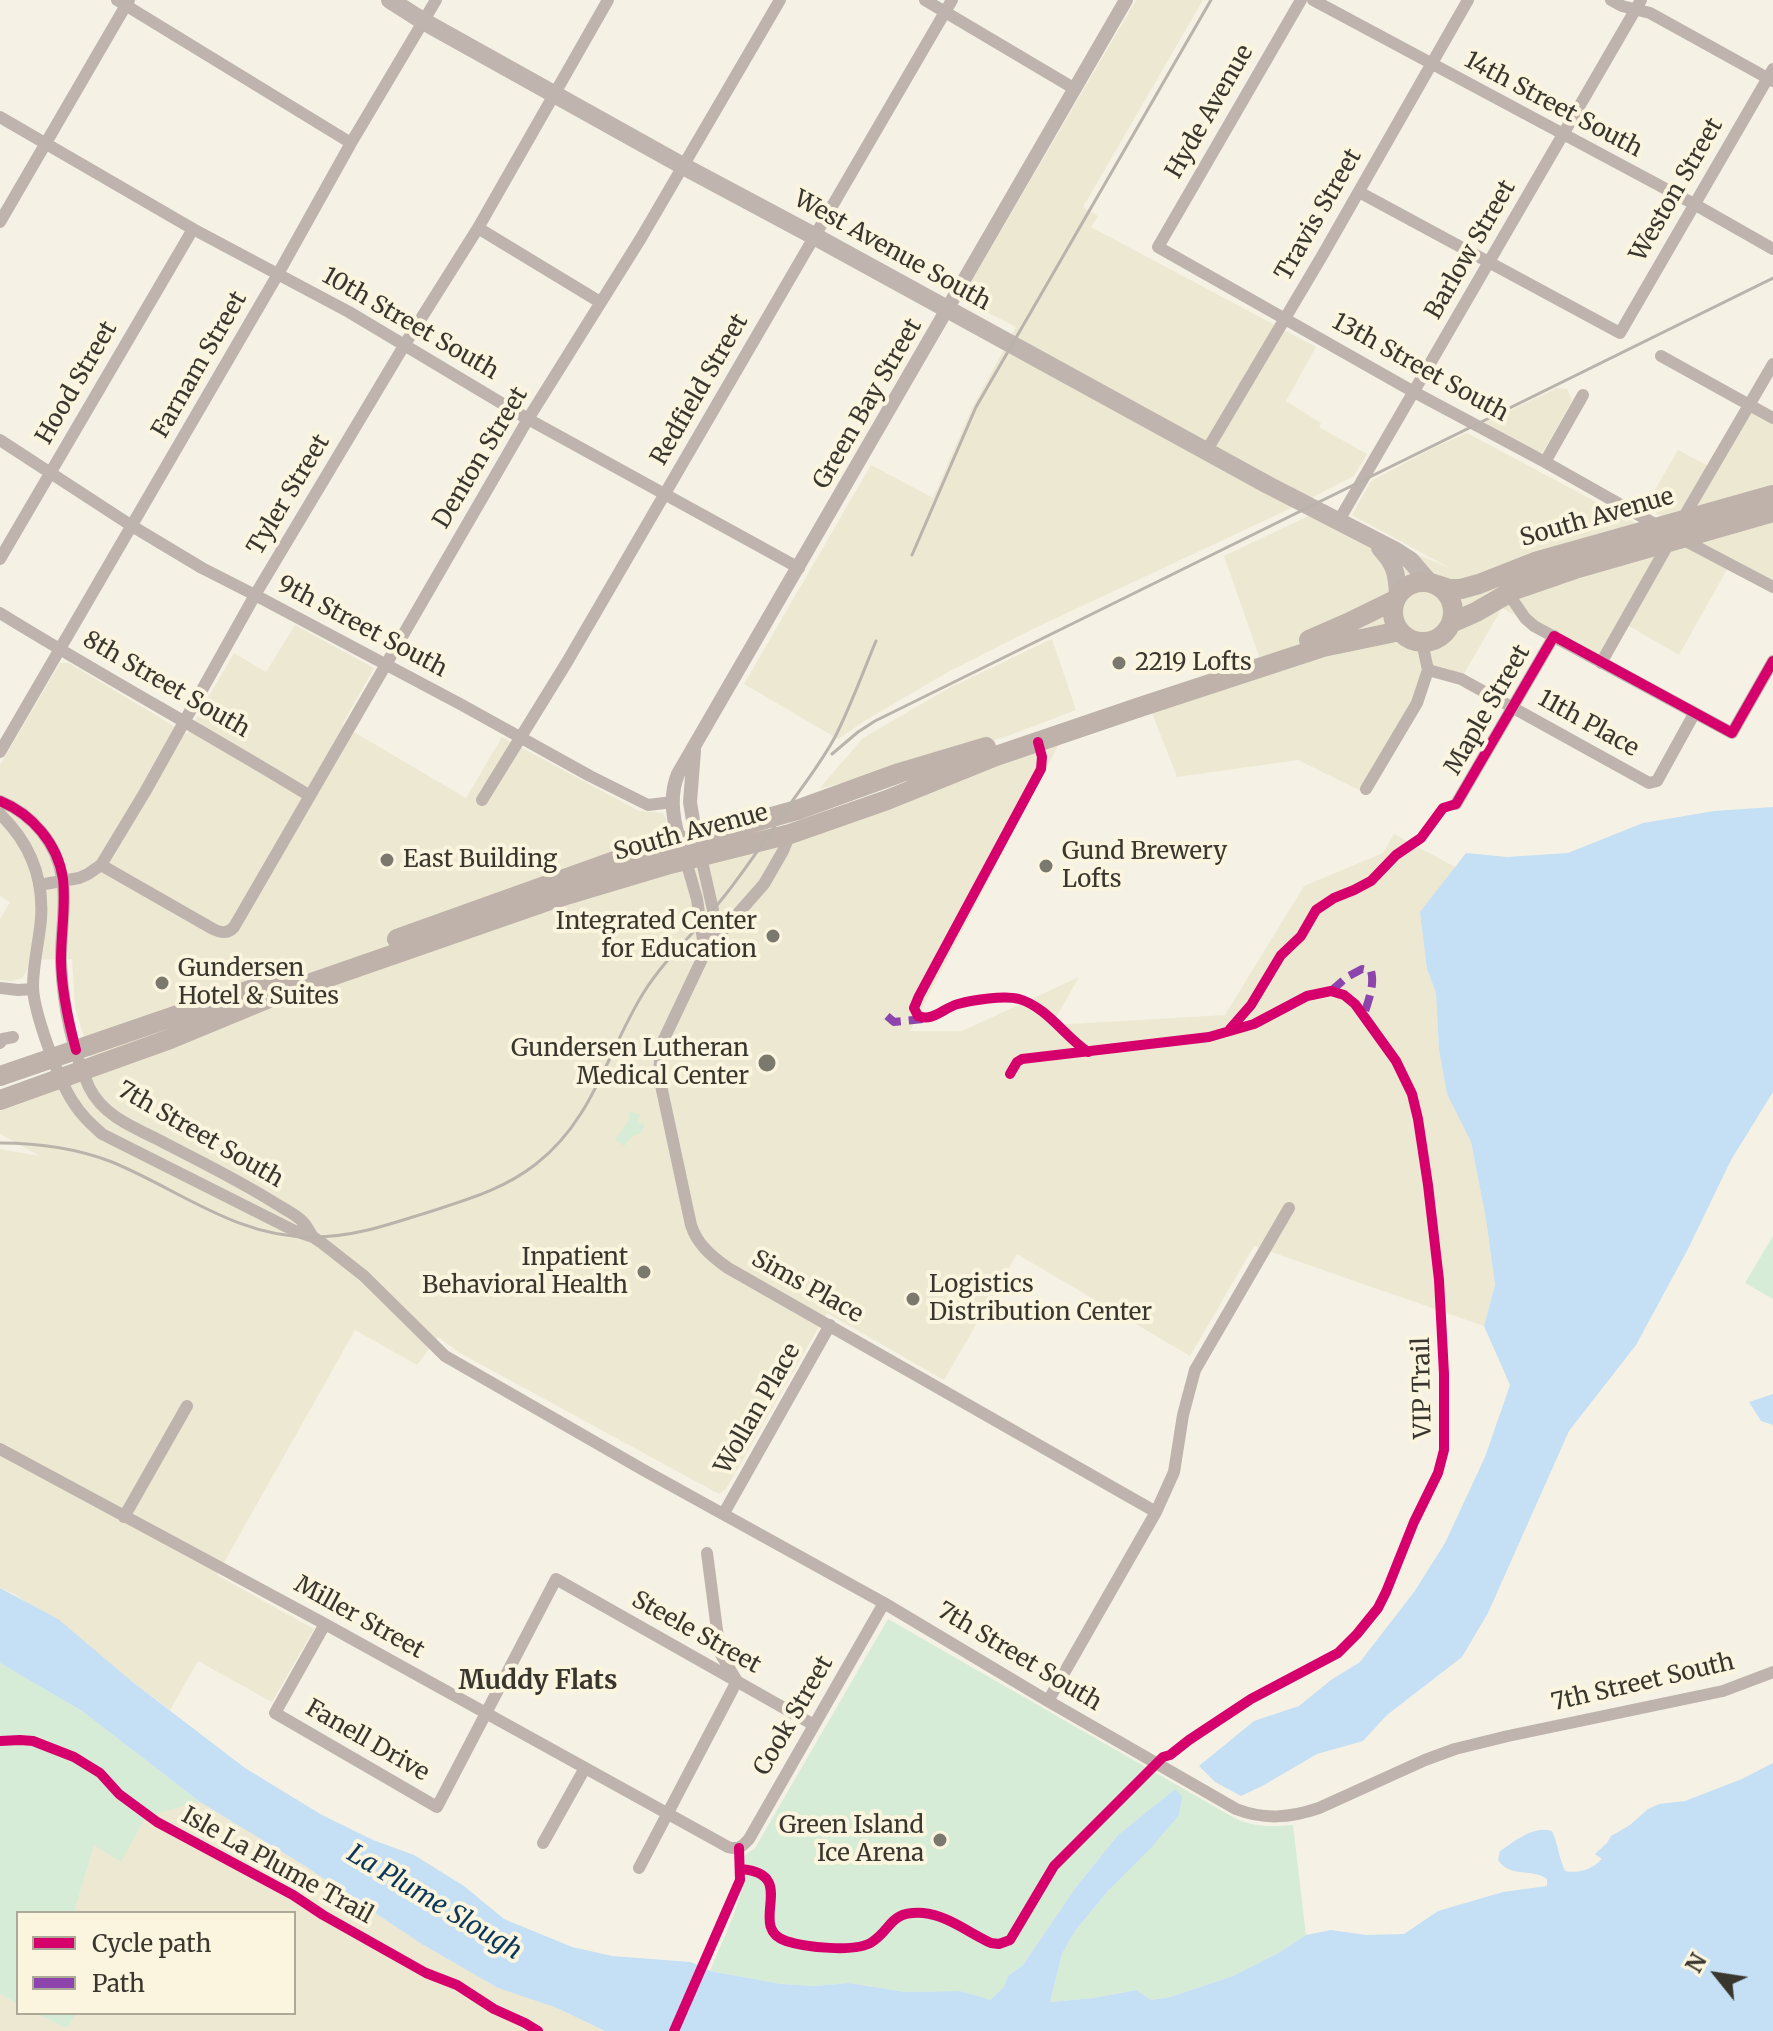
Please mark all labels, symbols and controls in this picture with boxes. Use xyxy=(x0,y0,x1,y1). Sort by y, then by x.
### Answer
street label: Hyde Avenue xyxy=(1160,40,1260,184)
street label: 14th Street South xyxy=(1459,46,1647,164)
street label: Weston Street xyxy=(1624,113,1730,267)
street label: Travis Street xyxy=(1270,144,1368,286)
street label: Barlow Street xyxy=(1420,175,1522,325)
street label: West Avenue South xyxy=(789,185,995,317)
street label: 10th Street South xyxy=(317,262,503,386)
street label: Farnam Street xyxy=(146,287,254,443)
street label: 13th Street South xyxy=(1327,308,1513,428)
street label: Redfield Street xyxy=(645,309,755,471)
street label: Green Bay Street xyxy=(808,314,928,494)
street label: Hood Street xyxy=(30,317,124,449)
street label: Denton Street xyxy=(428,382,534,534)
street label: Tyler Street xyxy=(242,429,336,561)
street label: South Avenue xyxy=(1517,482,1677,554)
street label: 9th Street South xyxy=(272,570,452,684)
street label: 8th Street South xyxy=(77,626,255,744)
street label: Maple Street xyxy=(1439,640,1537,780)
place label: 2219 Lofts xyxy=(1135,649,1252,677)
marker: 2219 Lofts xyxy=(1110,654,1128,672)
street label: 11th Place xyxy=(1533,685,1643,763)
street label: South Avenue xyxy=(611,799,771,867)
place label: Gund Brewery Lofts xyxy=(1062,838,1227,894)
place label: East Building xyxy=(403,846,557,874)
marker: East Building xyxy=(378,851,396,869)
marker: Gund Brewery Lofts xyxy=(1037,857,1055,875)
place label: Integrated Center for Education xyxy=(556,908,757,964)
marker: Integrated Center for Education xyxy=(764,927,782,945)
place label: Gundersen Hotel & Suites xyxy=(178,955,339,1011)
marker: Gundersen Hotel & Suites xyxy=(153,974,171,992)
place label: Gundersen Lutheran Medical Center xyxy=(511,1035,749,1091)
marker: Gundersen Lutheran Medical Center xyxy=(756,1052,778,1074)
street label: 7th Street South xyxy=(112,1076,288,1194)
place label: Inpatient Behavioral Health xyxy=(422,1244,628,1300)
street label: Sims Place xyxy=(746,1245,868,1329)
marker: Inpatient Behavioral Health xyxy=(635,1263,653,1281)
place label: Logistics Distribution Center xyxy=(929,1271,1152,1327)
marker: Logistics Distribution Center xyxy=(904,1290,922,1308)
street label: VIP Trail xyxy=(1408,1337,1438,1439)
street label: Wollan Place xyxy=(709,1339,807,1479)
street label: Miller Street xyxy=(289,1571,429,1665)
street label: Steele Street xyxy=(627,1586,765,1680)
street label: 7th Street South xyxy=(932,1597,1106,1717)
street label: 7th Street South xyxy=(1549,1648,1737,1718)
street label: Cook Street xyxy=(748,1651,840,1781)
district label: Muddy Flats xyxy=(459,1666,617,1698)
street label: Fanell Drive xyxy=(300,1694,434,1788)
street label: Isle La Plume Trail xyxy=(176,1801,378,1931)
place label: Green Island Ice Arena xyxy=(779,1812,924,1868)
marker: Green Island Ice Arena xyxy=(931,1831,949,1849)
water label: La Plume Slough xyxy=(341,1839,527,1967)
legend xyxy=(16,1911,296,2015)
text: Cycle path xyxy=(92,1928,211,1959)
north arrow xyxy=(1677,1935,1757,2015)
text: N xyxy=(1680,1948,1713,1978)
text: Path xyxy=(92,1968,145,1999)

